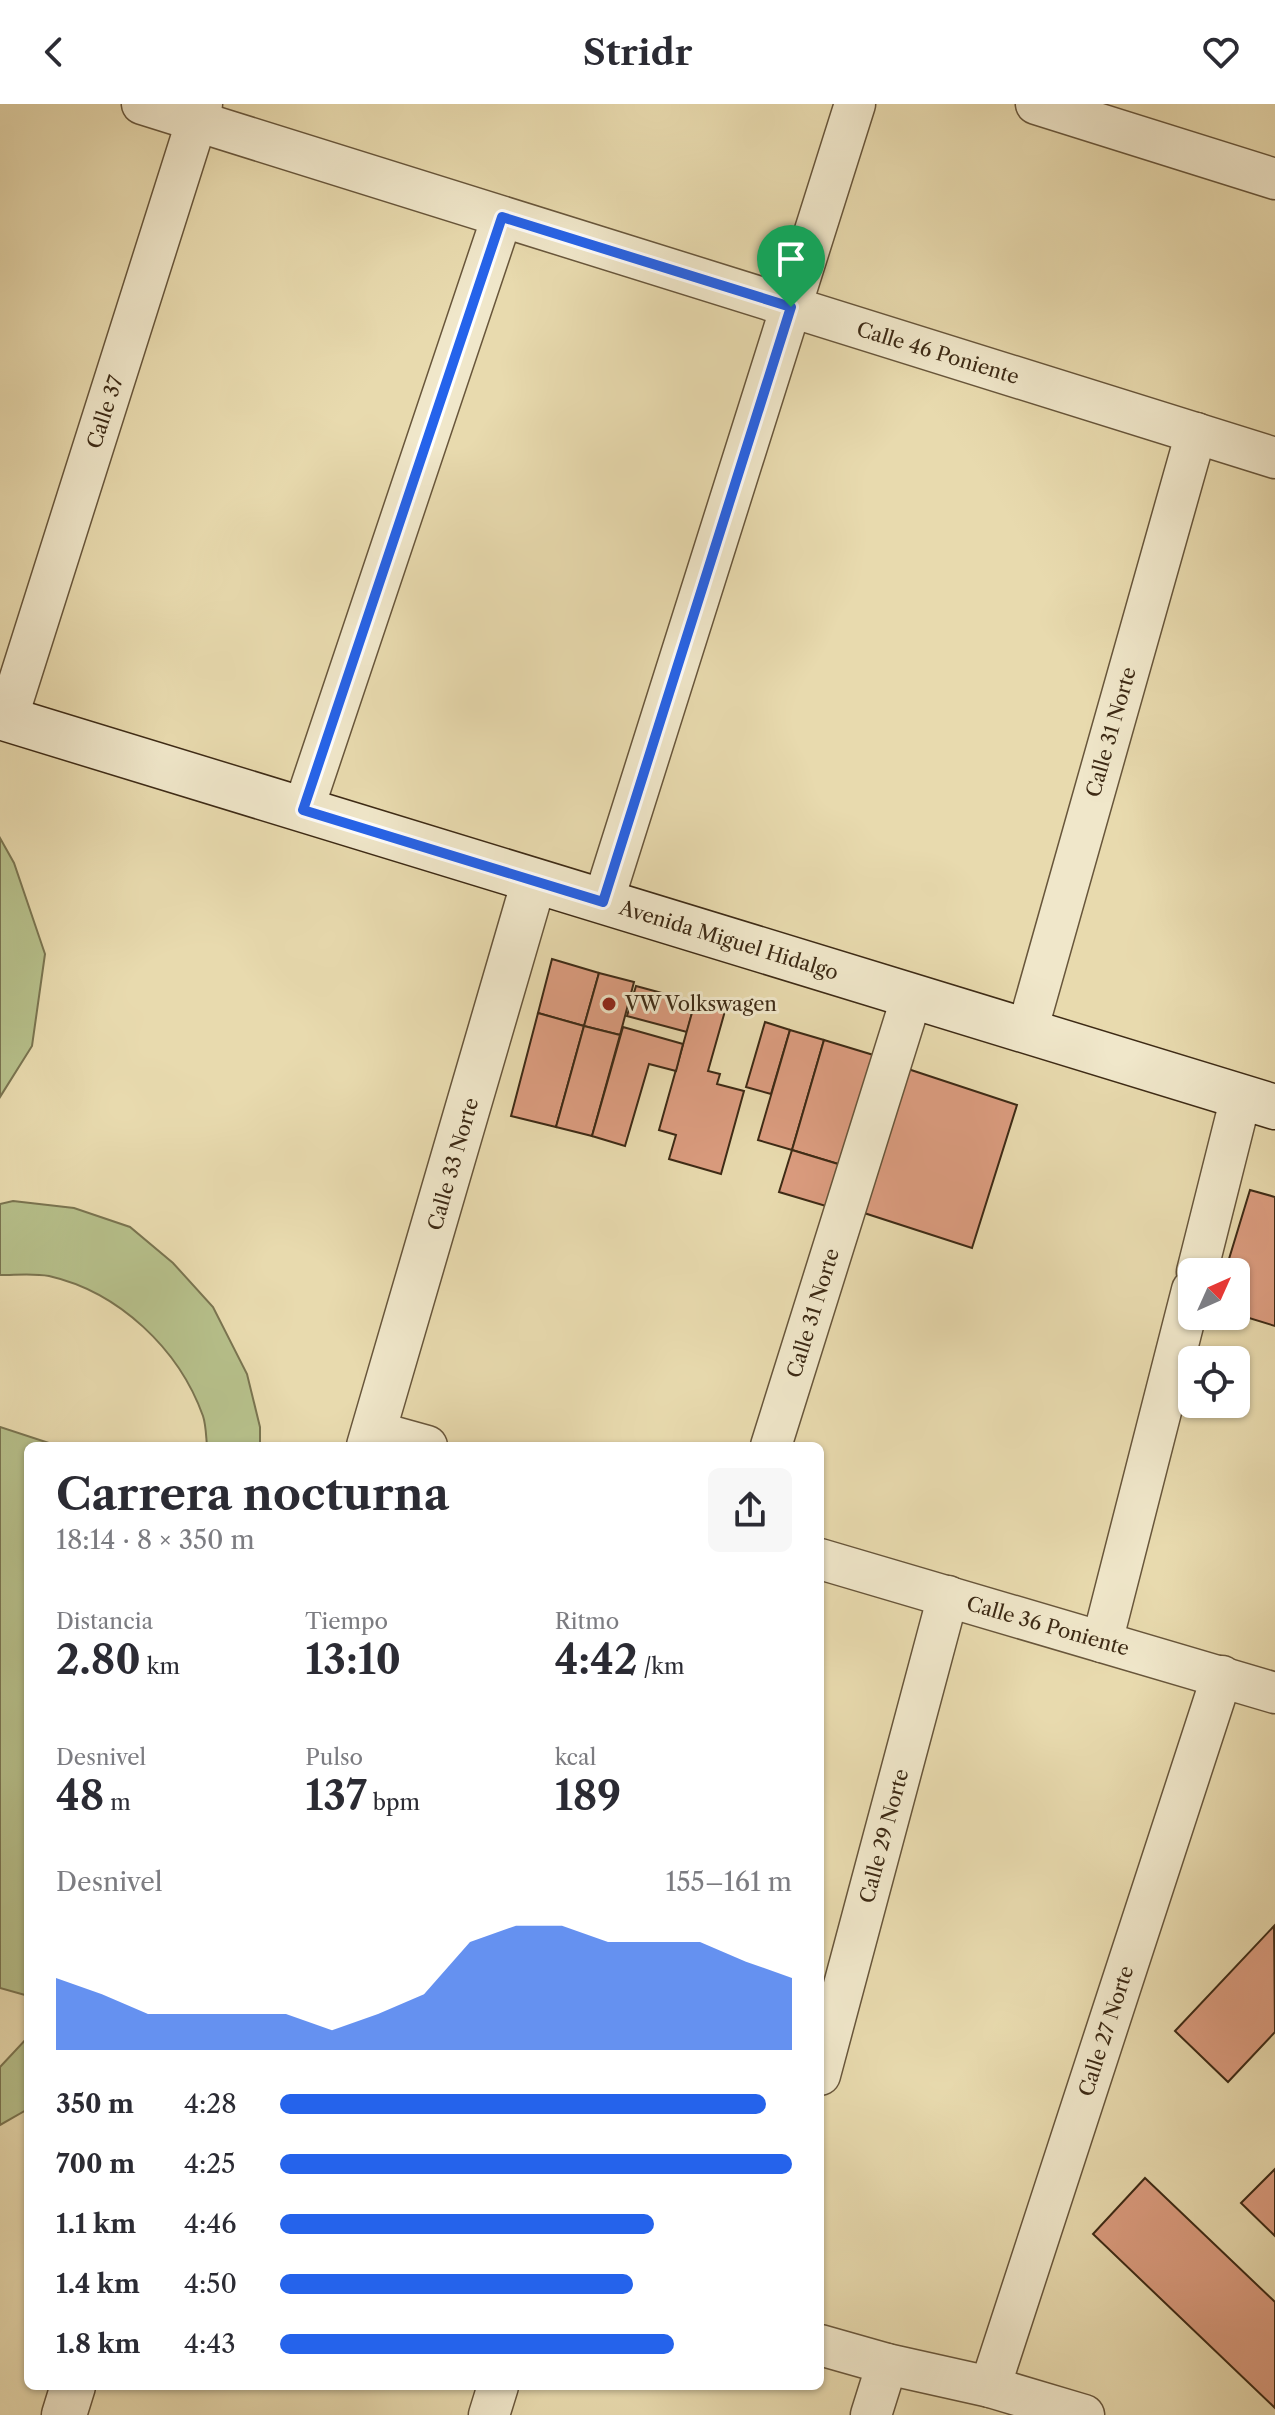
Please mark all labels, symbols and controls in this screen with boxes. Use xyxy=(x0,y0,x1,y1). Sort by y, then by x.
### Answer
icon: back xyxy=(32,30,76,74)
text: Stridr xyxy=(583,30,692,74)
icon: heart xyxy=(1199,30,1243,74)
pin xyxy=(757,225,825,307)
icon: arrive xyxy=(769,237,813,281)
street label: Calle 46 Poniente xyxy=(854,317,1022,389)
street label: Calle 37 xyxy=(82,372,128,451)
street label: Calle 31 Norte xyxy=(1081,664,1141,800)
street label: Avenida Miguel Hidalgo xyxy=(616,895,841,985)
place label: VW Volkswagen xyxy=(624,992,777,1016)
marker: VW Volkswagen xyxy=(600,995,618,1013)
street label: Calle 33 Norte xyxy=(423,1095,483,1233)
street label: Calle 31 Norte xyxy=(782,1245,844,1381)
north arrow xyxy=(1178,1258,1250,1330)
map controls xyxy=(1178,1258,1250,1418)
button: locate xyxy=(1178,1346,1250,1418)
text: Carrera nocturna xyxy=(56,1467,449,1521)
button: share xyxy=(708,1468,792,1552)
text: 18:14 · 8 × 350 m xyxy=(56,1524,255,1556)
street label: Calle 36 Poniente xyxy=(964,1591,1132,1661)
text: Distancia xyxy=(56,1608,153,1635)
text: Tiempo xyxy=(305,1608,388,1635)
text: Ritmo xyxy=(555,1608,619,1635)
text: 2.80 xyxy=(56,1635,141,1684)
text: 13:10 xyxy=(305,1635,401,1684)
text: 4:42 xyxy=(555,1635,638,1684)
text: km xyxy=(141,1653,180,1680)
text: /km xyxy=(638,1653,685,1680)
text: Desnivel xyxy=(56,1744,146,1771)
text: Pulso xyxy=(305,1744,363,1771)
text: kcal xyxy=(555,1744,596,1771)
street label: Calle 29 Norte xyxy=(855,1766,913,1906)
text: 48 xyxy=(56,1771,104,1820)
text: 137 xyxy=(305,1771,367,1820)
text: 189 xyxy=(555,1771,621,1820)
text: m xyxy=(104,1789,131,1816)
text: bpm xyxy=(367,1789,420,1816)
text: Desnivel xyxy=(56,1866,163,1898)
text: 155–161 m xyxy=(666,1866,792,1898)
street label: Calle 27 Norte xyxy=(1074,1963,1138,2099)
text: 350 m xyxy=(56,2088,134,2120)
text: 4:28 xyxy=(184,2088,237,2120)
text: 700 m xyxy=(56,2148,135,2180)
text: 4:25 xyxy=(184,2148,235,2180)
text: 1.1 km xyxy=(56,2208,136,2240)
text: 4:46 xyxy=(184,2208,237,2240)
text: 1.4 km xyxy=(56,2268,140,2300)
text: 4:50 xyxy=(184,2268,237,2300)
text: 1.8 km xyxy=(56,2328,140,2360)
text: 4:43 xyxy=(184,2328,236,2360)

